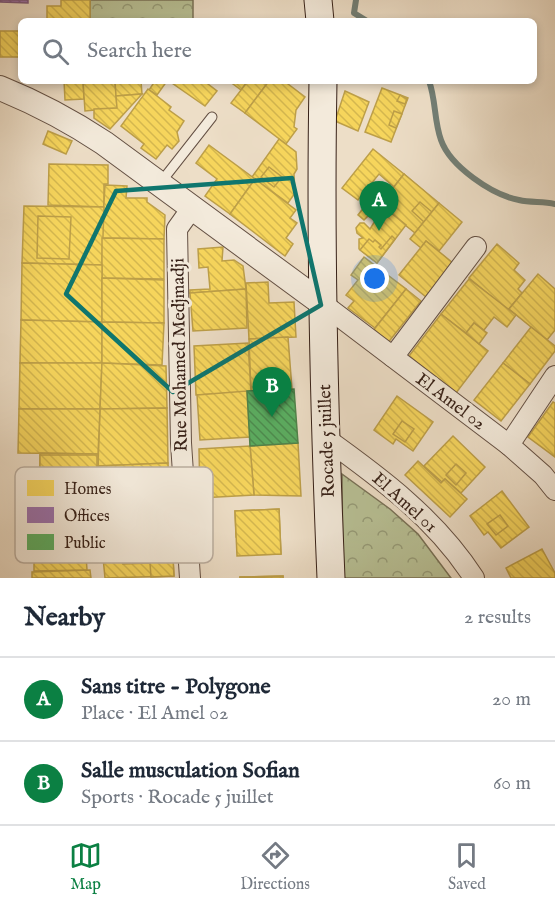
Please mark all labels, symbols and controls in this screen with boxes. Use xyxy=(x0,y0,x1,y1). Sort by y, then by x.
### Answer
search box xyxy=(18,18,537,84)
icon: search xyxy=(39,35,72,68)
text: Search here xyxy=(87,37,192,65)
pin: A xyxy=(360,182,398,231)
street label: Rue Mohamed Medjmadji xyxy=(167,258,194,452)
your location xyxy=(360,264,389,293)
pin: B xyxy=(252,368,292,417)
street label: El Amel 02 xyxy=(411,368,490,436)
street label: Rocade 5 juillet xyxy=(314,384,341,498)
legend xyxy=(15,467,213,563)
street label: El Amel 01 xyxy=(367,468,441,538)
text: Homes xyxy=(64,480,112,500)
text: Offices xyxy=(64,507,110,527)
text: Public xyxy=(64,534,106,554)
text: Nearby xyxy=(24,601,105,634)
text: 2 results xyxy=(464,605,531,630)
text: Sans titre - Polygone xyxy=(81,673,271,701)
text: A xyxy=(37,687,50,712)
text: 20 m xyxy=(492,687,531,712)
text: Place · El Amel 02 xyxy=(81,701,228,726)
text: Salle musculation Sofian xyxy=(81,757,300,785)
text: B xyxy=(37,771,50,796)
text: 60 m xyxy=(493,771,531,796)
text: Sports · Rocade 5 juillet xyxy=(81,785,274,810)
tab: Map xyxy=(69,839,102,895)
tab: Directions xyxy=(240,839,310,895)
tab: Saved xyxy=(448,839,486,895)

